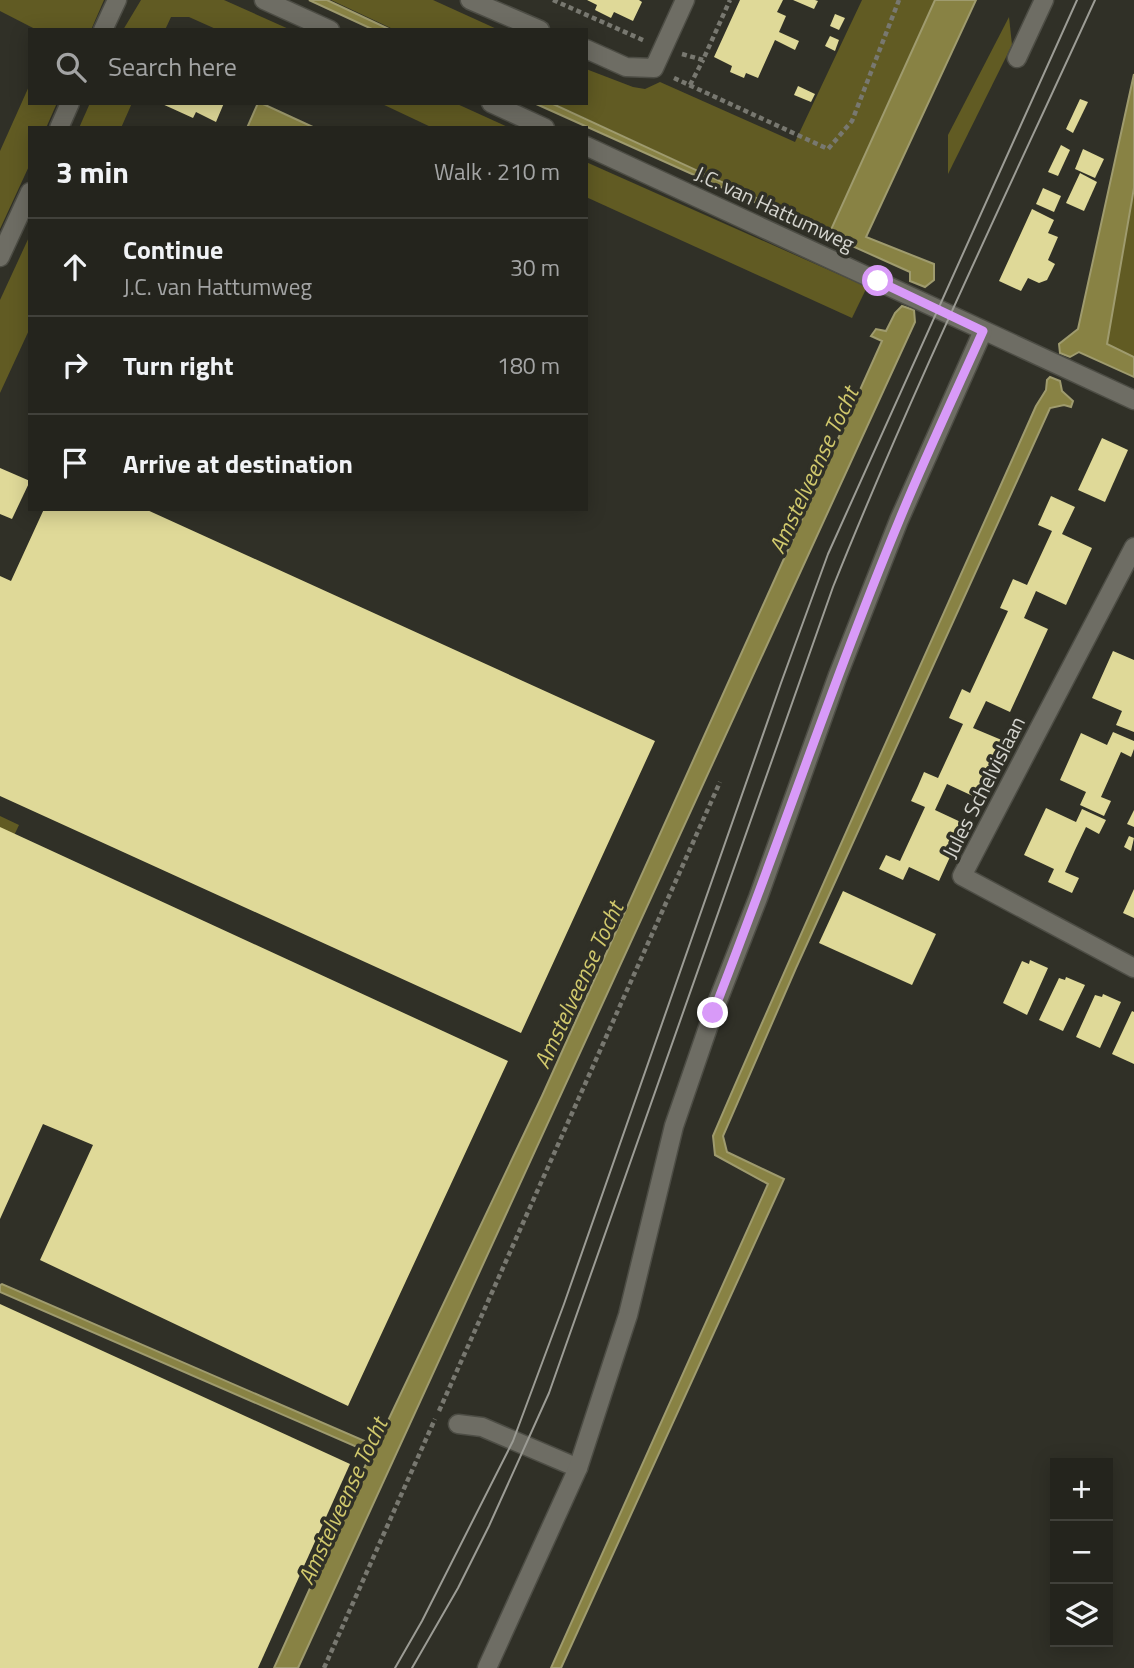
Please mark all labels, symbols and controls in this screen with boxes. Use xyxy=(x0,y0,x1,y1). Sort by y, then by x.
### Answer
search box xyxy=(28,28,588,105)
text: Search here xyxy=(108,47,237,86)
icon: search xyxy=(52,48,90,86)
text: 3 min xyxy=(56,149,129,195)
text: Walk · 210 m xyxy=(434,154,560,189)
street label: J.C. van Hattumweg xyxy=(690,157,860,259)
text: Continue xyxy=(123,230,223,269)
icon: ahead xyxy=(56,248,94,286)
text: 30 m xyxy=(510,250,560,285)
route start xyxy=(862,265,893,296)
text: J.C. van Hattumweg xyxy=(123,269,312,304)
icon: right xyxy=(56,346,94,384)
text: Turn right xyxy=(123,346,234,385)
text: 180 m xyxy=(497,348,560,383)
water label: Amstelveense Tocht xyxy=(759,379,868,559)
icon: arrive xyxy=(56,444,94,482)
text: Arrive at destination xyxy=(123,444,353,483)
street label: Jules Schelvislaan xyxy=(933,710,1033,864)
water label: Amstelveense Tocht xyxy=(524,894,633,1074)
route end xyxy=(697,997,728,1028)
water label: Amstelveense Tocht xyxy=(288,1410,397,1590)
map controls xyxy=(1050,1458,1113,1647)
button: + xyxy=(1050,1458,1113,1521)
button: − xyxy=(1050,1521,1113,1584)
button: layers xyxy=(1050,1584,1113,1647)

